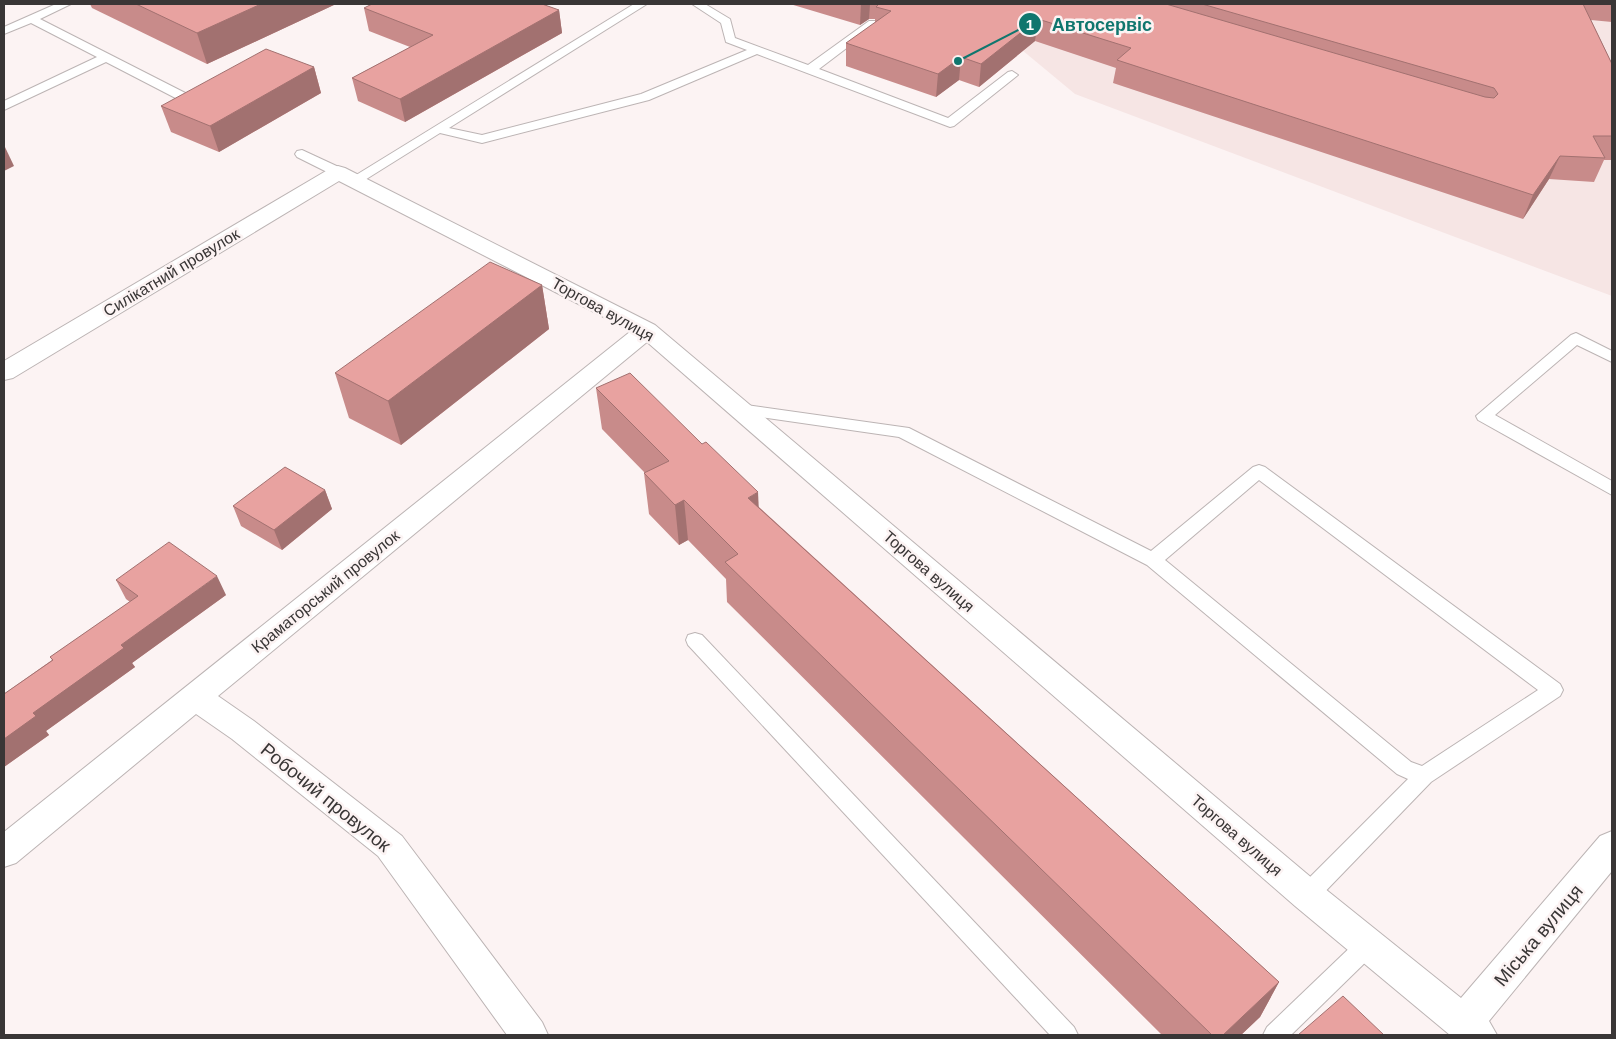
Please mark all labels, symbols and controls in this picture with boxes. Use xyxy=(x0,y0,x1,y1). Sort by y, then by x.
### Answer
callout: Автосервіс xyxy=(1017,8,1162,41)
text: Автосервіс xyxy=(1052,15,1152,35)
text: 1 xyxy=(1026,16,1034,33)
street label: Силікатний провулок xyxy=(100,225,243,320)
street label: Торгова вулиця xyxy=(549,274,657,345)
street label: Краматорський провулок xyxy=(248,526,403,656)
street label: Торгова вулиця xyxy=(880,527,977,615)
street label: Робочий провулок xyxy=(257,739,395,856)
street label: Торгова вулиця xyxy=(1188,791,1285,879)
street label: Міська вулиця xyxy=(1490,880,1587,990)

